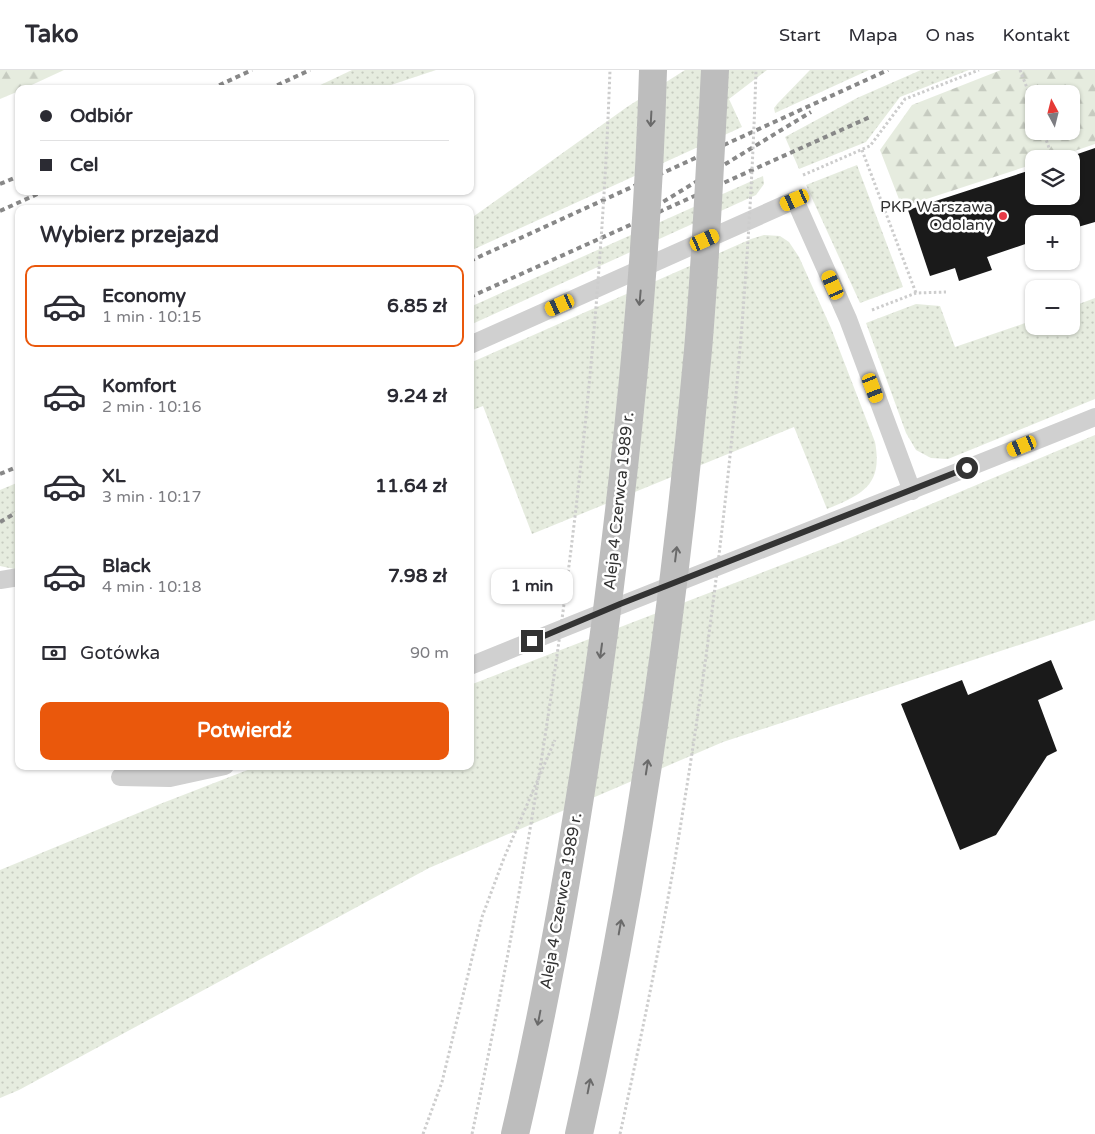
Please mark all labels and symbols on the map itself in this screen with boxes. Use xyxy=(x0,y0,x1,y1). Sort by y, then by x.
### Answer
north arrow xyxy=(1025,85,1080,140)
one-way arrow xyxy=(646,110,655,126)
car xyxy=(778,187,811,213)
place label: PKP Warszawa Odolany xyxy=(880,197,993,235)
marker: PKP Warszawa Odolany xyxy=(997,210,1009,222)
car xyxy=(688,227,721,253)
car xyxy=(820,268,845,302)
one-way arrow xyxy=(635,290,644,306)
car xyxy=(543,292,576,318)
car xyxy=(860,371,885,405)
street label: Aleja 4 Czerwca 1989 r. xyxy=(600,411,638,591)
car xyxy=(1005,433,1038,459)
route start xyxy=(956,457,978,479)
one-way arrow xyxy=(671,546,681,562)
callout: 1 min xyxy=(491,568,573,604)
route end xyxy=(521,630,543,652)
one-way arrow xyxy=(596,643,606,659)
one-way arrow xyxy=(642,759,652,775)
street label: Aleja 4 Czerwca 1989 r. xyxy=(536,811,586,991)
one-way arrow xyxy=(615,919,625,935)
one-way arrow xyxy=(534,1010,544,1026)
one-way arrow xyxy=(585,1079,595,1095)

